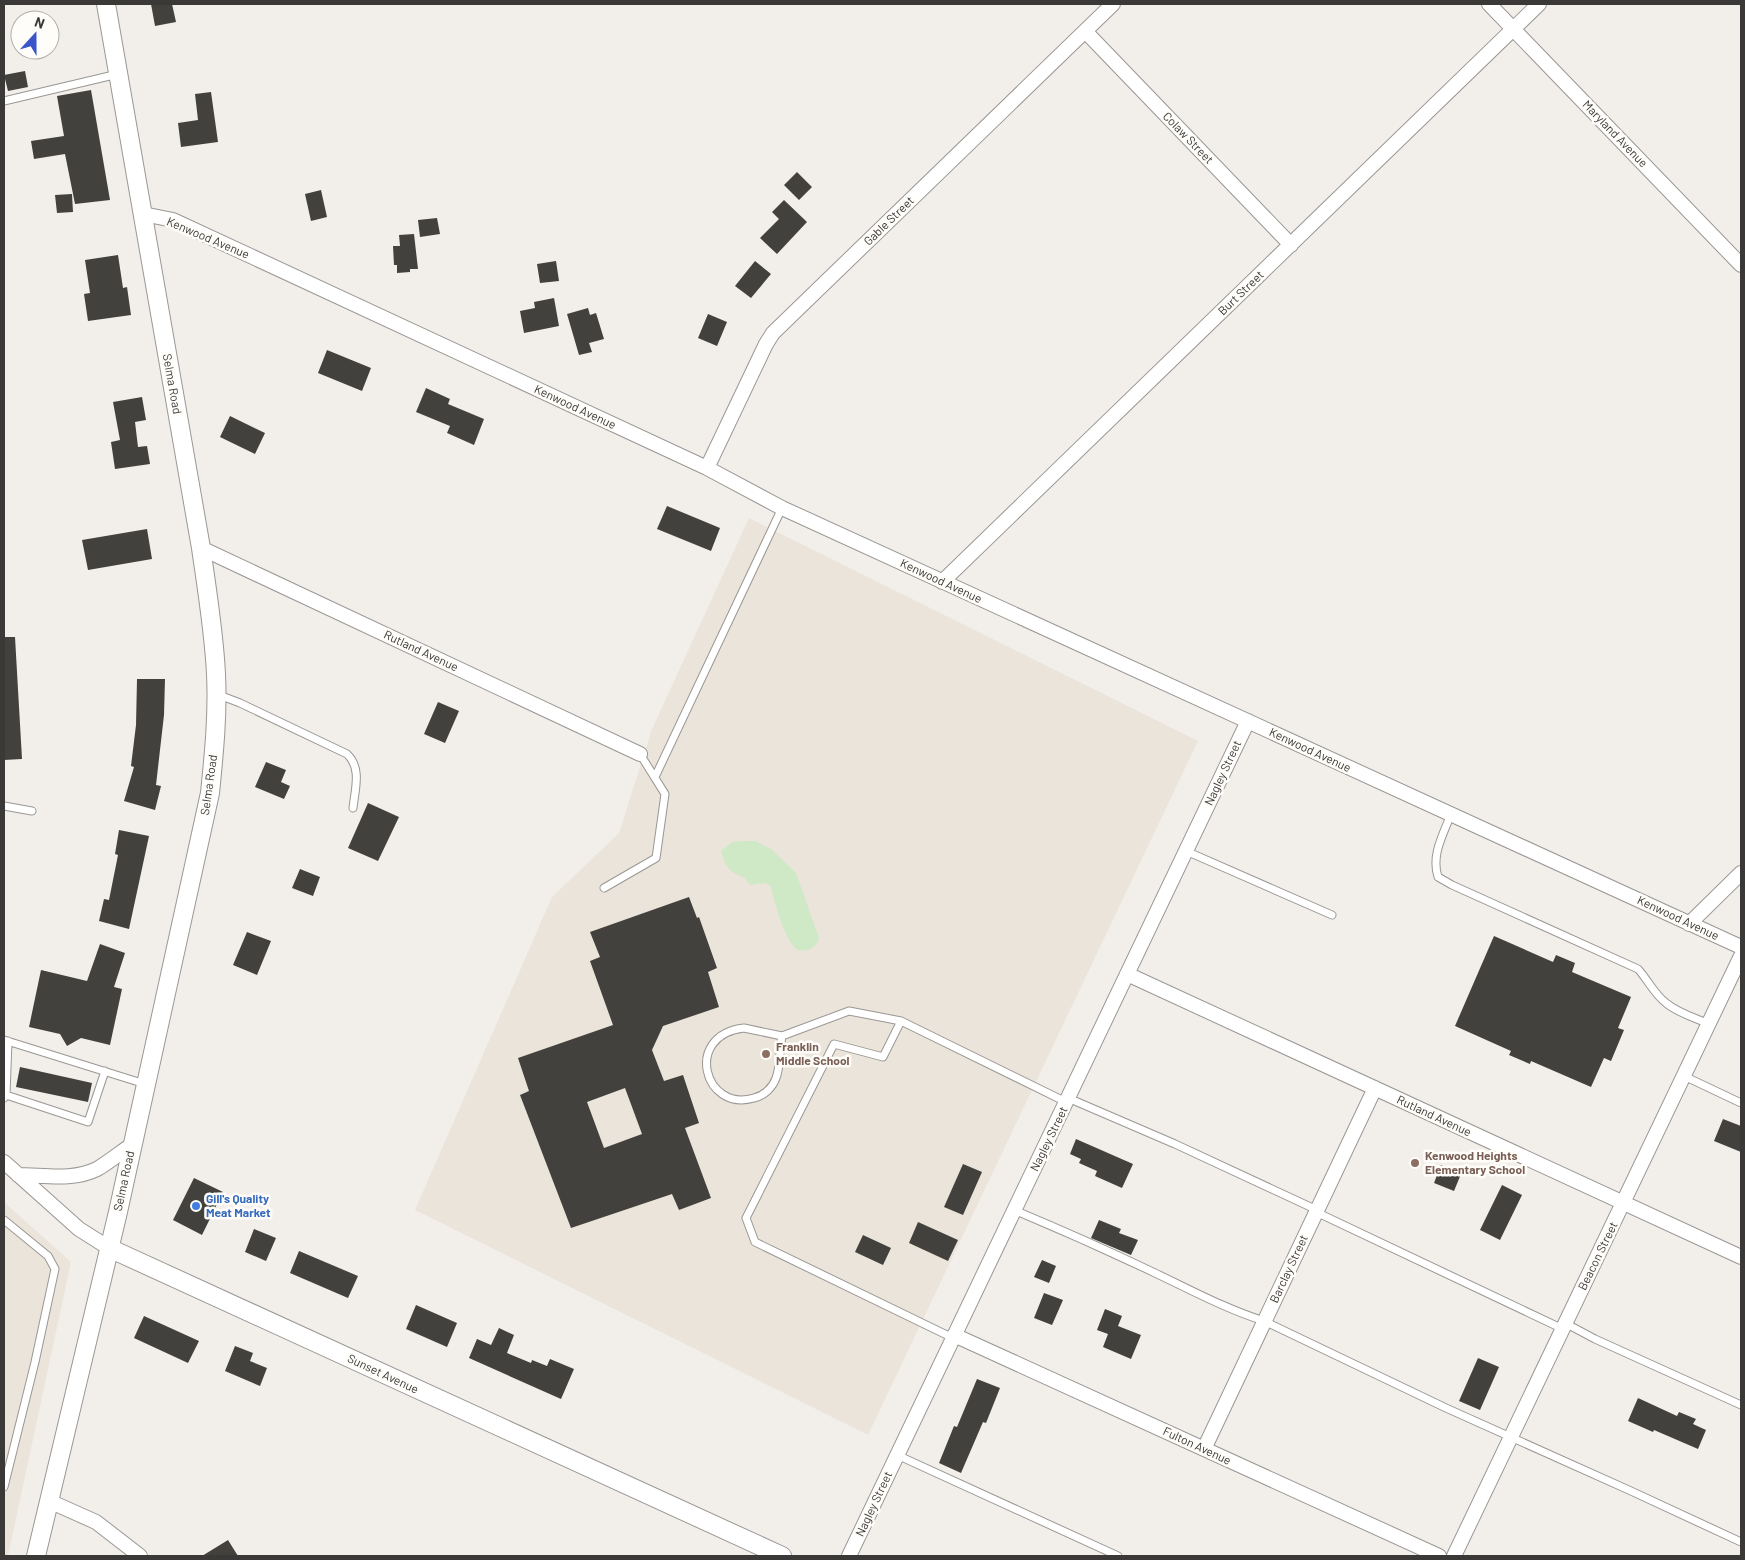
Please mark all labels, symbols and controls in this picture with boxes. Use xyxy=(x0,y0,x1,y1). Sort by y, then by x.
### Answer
north arrow xyxy=(10,10,60,60)
text: N xyxy=(32,13,47,32)
street label: Maryland Avenue xyxy=(1580,97,1651,170)
street label: Colaw Street xyxy=(1161,109,1217,166)
street label: Gable Street xyxy=(860,193,916,248)
street label: Kenwood Avenue xyxy=(165,213,252,261)
street label: Burt Street xyxy=(1215,267,1266,317)
street label: Selma Road xyxy=(161,352,185,415)
street label: Kenwood Avenue xyxy=(532,381,618,431)
street label: Kenwood Avenue xyxy=(898,555,984,605)
street label: Rutland Avenue xyxy=(382,627,461,673)
street label: Kenwood Avenue xyxy=(1267,724,1353,774)
street label: Nagley Street xyxy=(1201,738,1243,807)
street label: Selma Road xyxy=(197,754,219,816)
street label: Kenwood Avenue xyxy=(1635,892,1721,942)
place label: Franklin Middle School xyxy=(776,1039,850,1067)
marker: Franklin Middle School xyxy=(760,1048,772,1060)
street label: Rutland Avenue xyxy=(1395,1092,1474,1138)
street label: Nagley Street xyxy=(1026,1104,1070,1173)
place label: Kenwood Heights Elementary School xyxy=(1425,1148,1525,1176)
street label: Selma Road xyxy=(110,1149,136,1212)
marker: Kenwood Heights Elementary School xyxy=(1409,1157,1421,1169)
place label: Gill's Quality Meat Market xyxy=(206,1191,271,1219)
marker: Gill's Quality Meat Market xyxy=(190,1200,202,1212)
street label: Beacon Street xyxy=(1575,1219,1620,1292)
street label: Barclay Street xyxy=(1266,1232,1310,1305)
street label: Sunset Avenue xyxy=(346,1350,421,1396)
street label: Fulton Avenue xyxy=(1161,1423,1234,1467)
street label: Nagley Street xyxy=(852,1469,894,1538)

